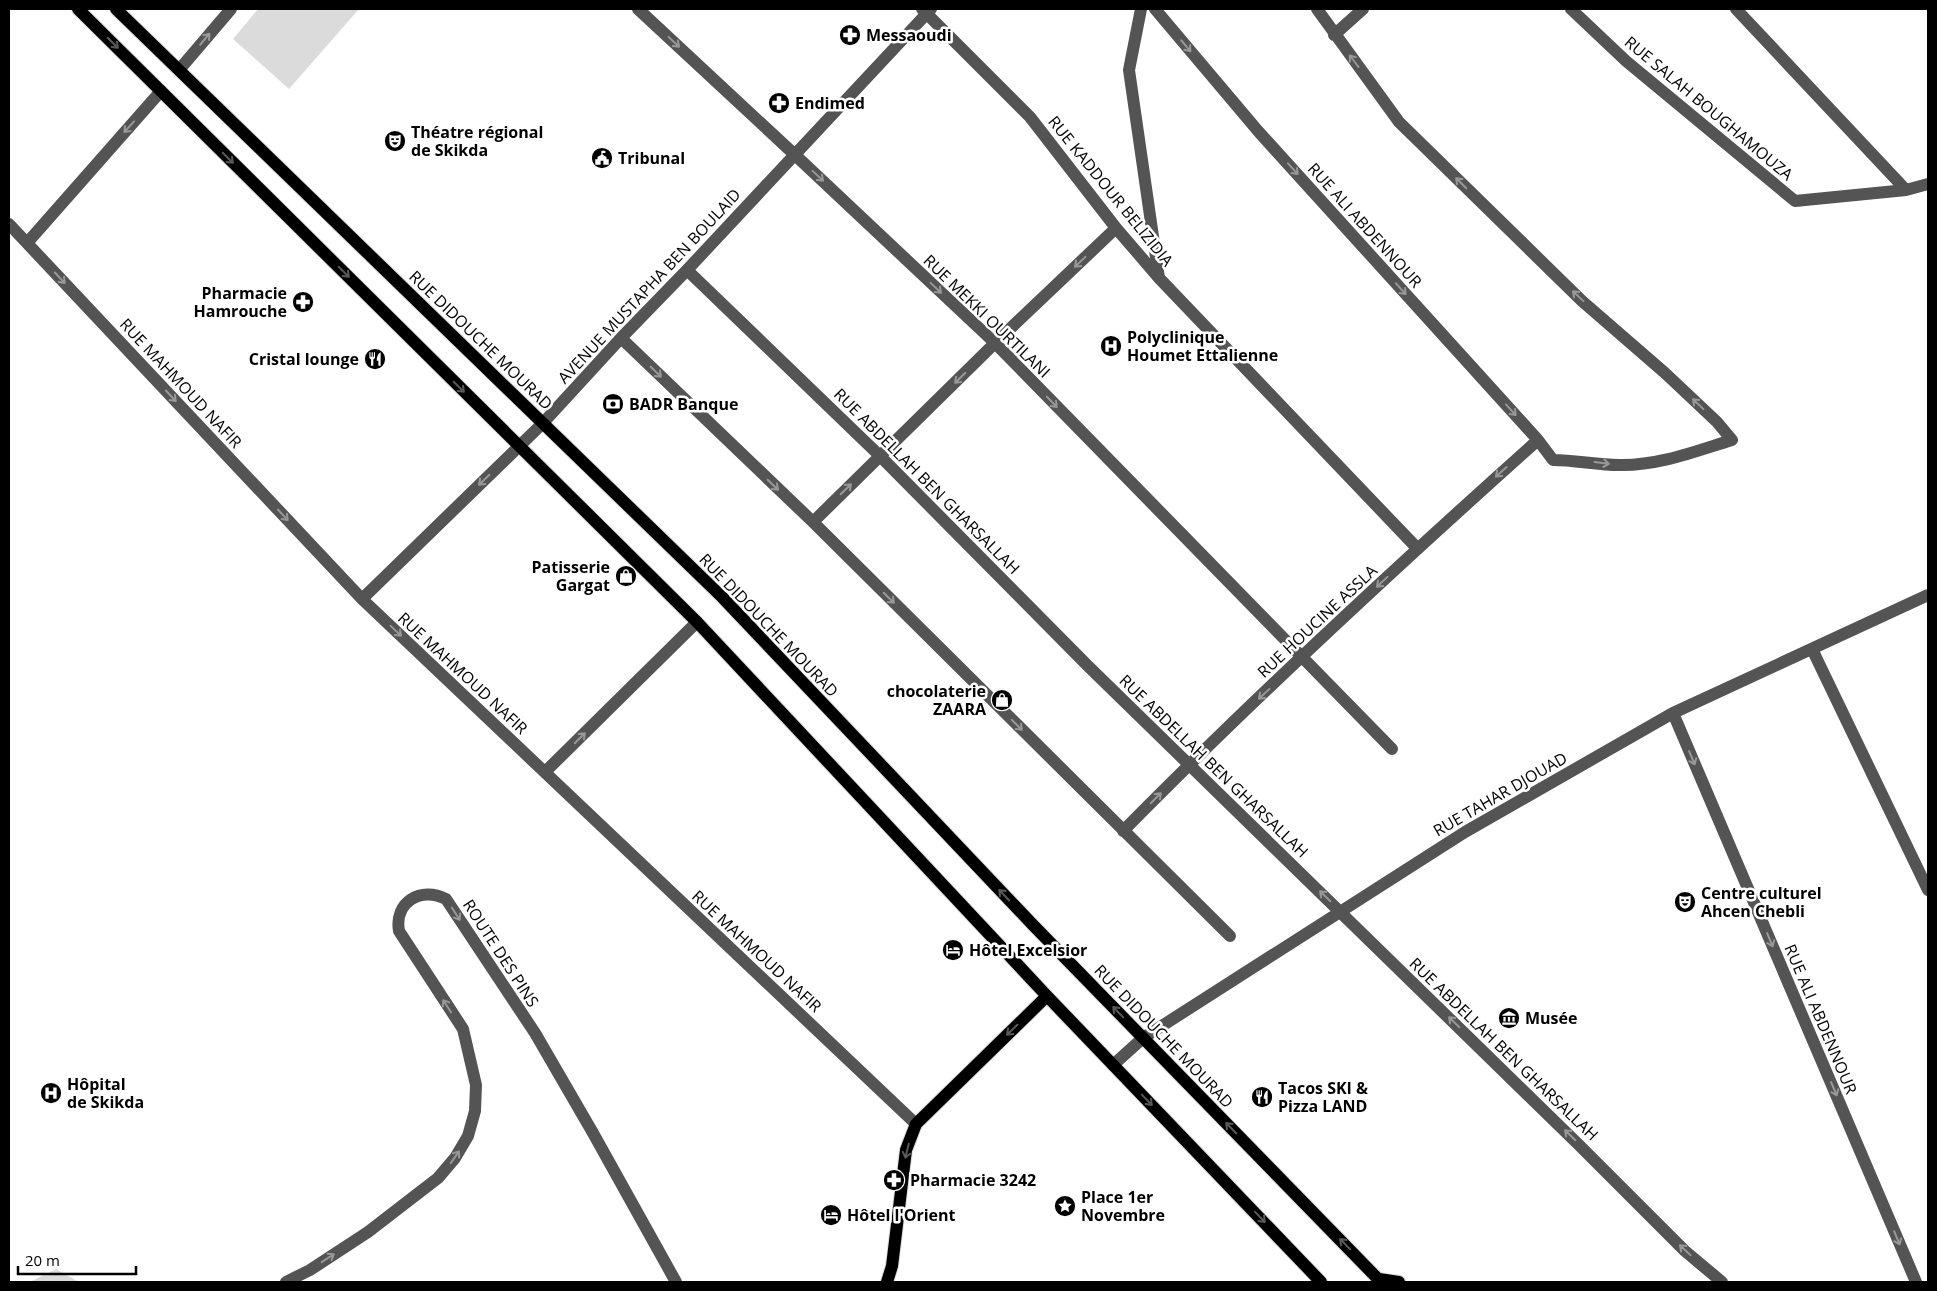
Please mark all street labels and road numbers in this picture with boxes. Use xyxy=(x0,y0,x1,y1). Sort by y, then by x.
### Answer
street label: RUE SALAH BOUGHAMOUZA xyxy=(1620,31,1799,186)
street label: RUE KADDOUR BELIZIDIA xyxy=(1043,111,1179,272)
street label: RUE ALI ABDENNOUR xyxy=(1303,158,1427,292)
street label: AVENUE MUSTAPHA BEN BOULAID xyxy=(553,184,745,388)
street label: RUE MEKKI OURTILANI xyxy=(919,250,1055,382)
street label: RUE DIDOUCHE MOURAD xyxy=(405,266,557,414)
street label: RUE MAHMOUD NAFIR xyxy=(115,313,247,453)
street label: RUE ABDELLAH BEN GHARSALLAH xyxy=(829,383,1025,579)
street label: RUE DIDOUCHE MOURAD xyxy=(695,549,843,701)
street label: RUE HOUCINE ASSLA xyxy=(1252,559,1382,682)
street label: RUE MAHMOUD NAFIR xyxy=(393,607,533,739)
street label: RUE ABDELLAH BEN GHARSALLAH xyxy=(1115,670,1313,862)
street label: RUE TAHAR DJOUAD xyxy=(1429,747,1571,841)
street label: RUE MAHMOUD NAFIR xyxy=(687,885,827,1017)
street label: ROUTE DES PINS xyxy=(458,895,544,1011)
street label: RUE ALI ABDENNOUR xyxy=(1779,941,1863,1097)
street label: RUE ABDELLAH BEN GHARSALLAH xyxy=(1405,953,1603,1145)
street label: RUE DIDOUCHE MOURAD xyxy=(1090,960,1238,1112)

